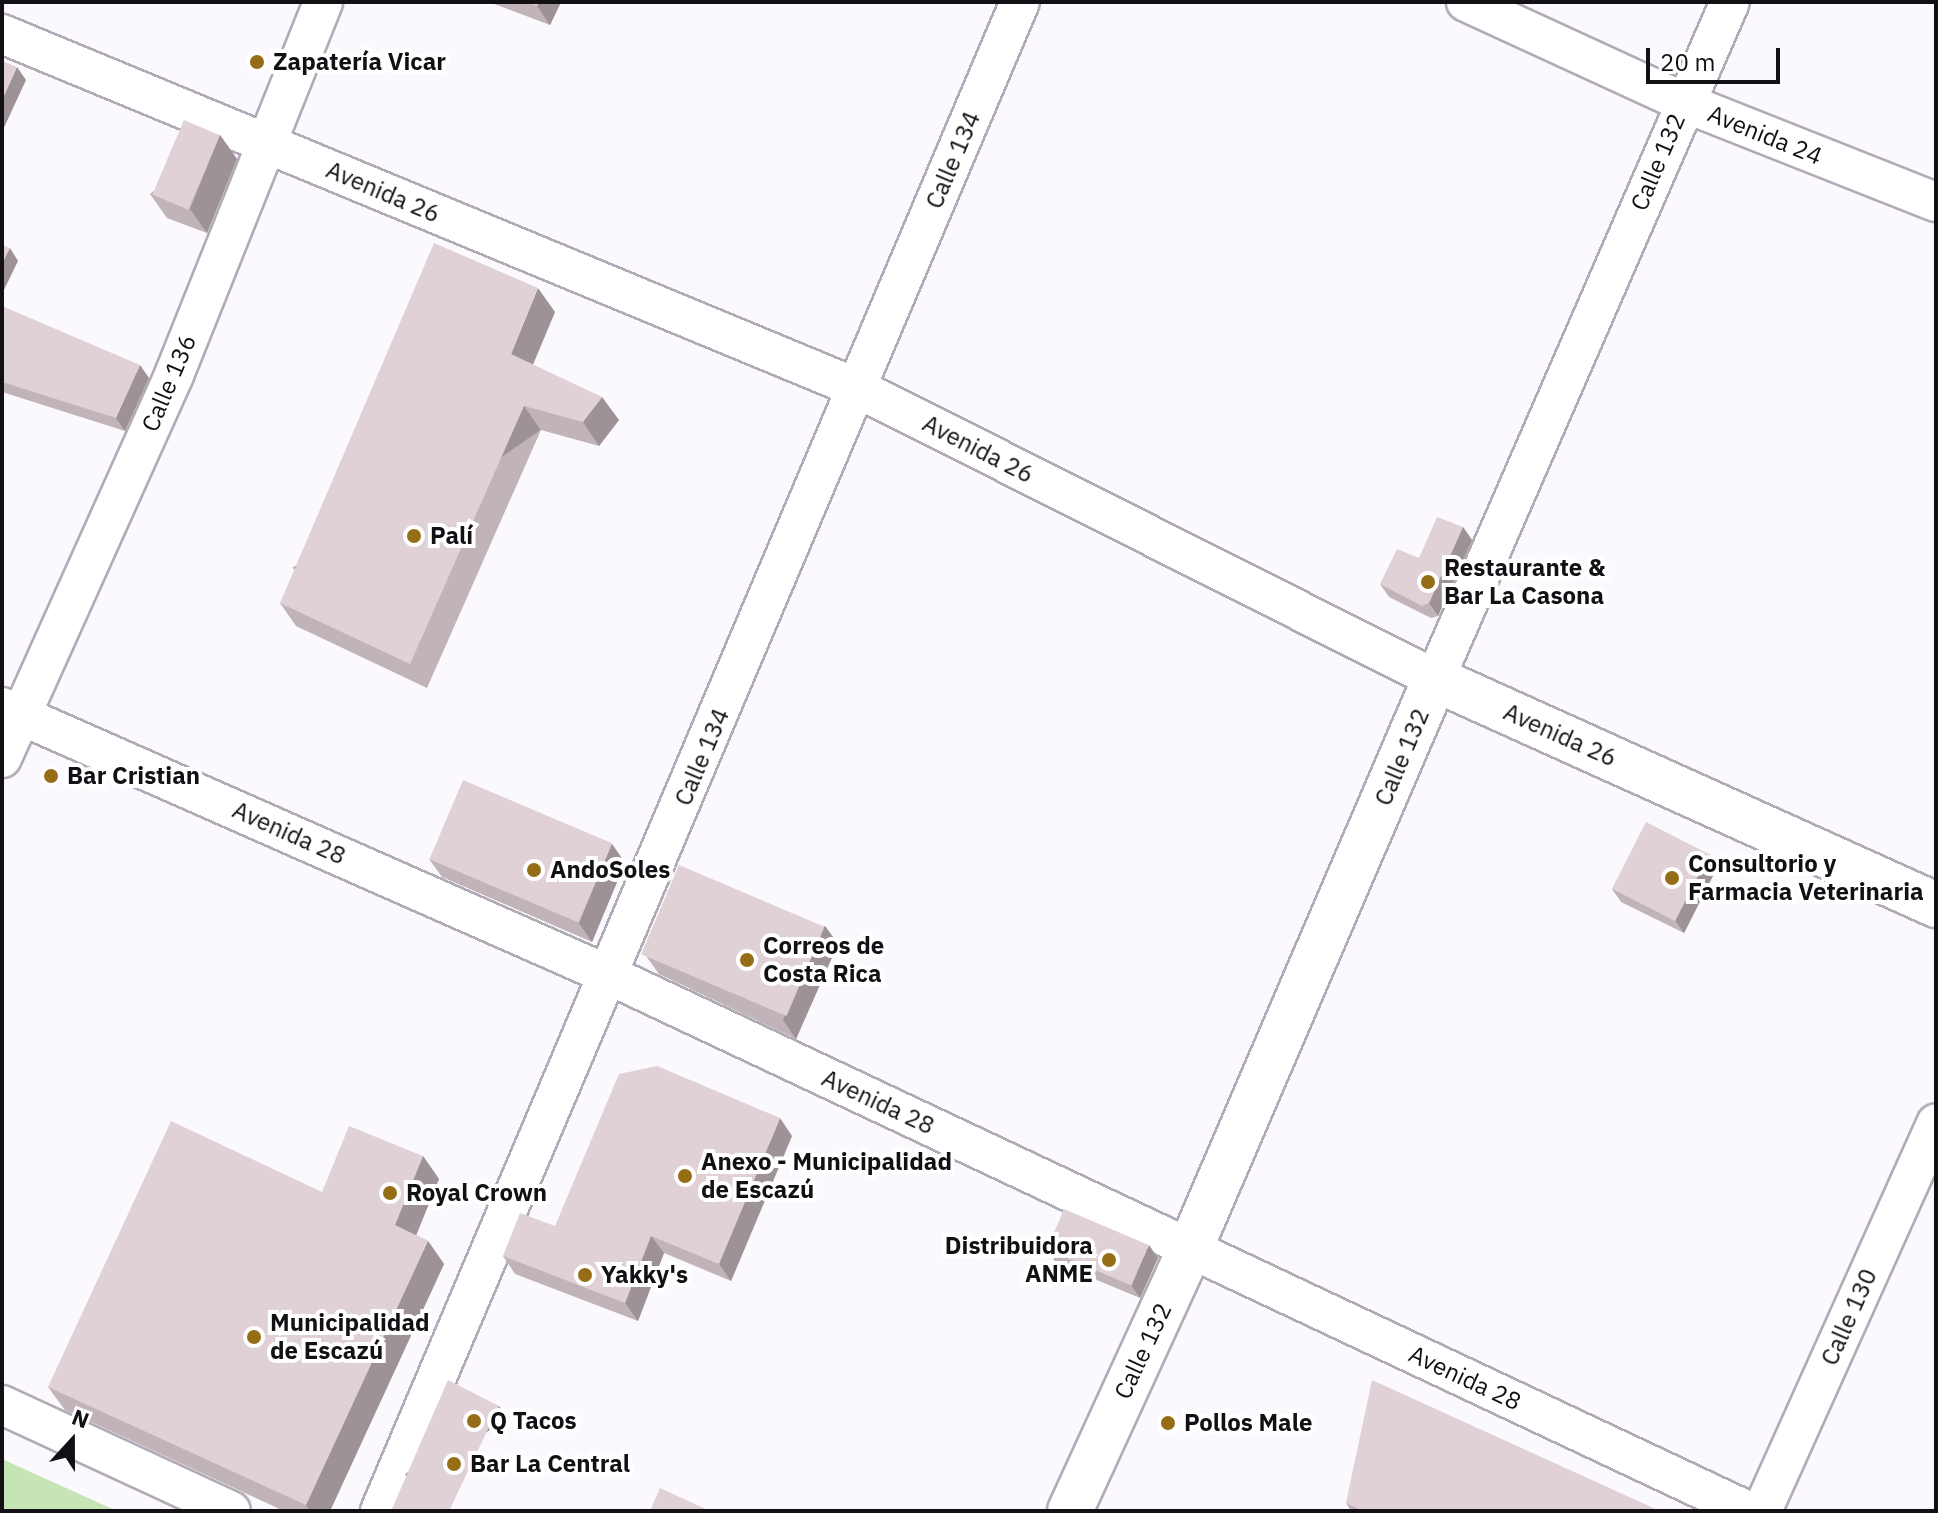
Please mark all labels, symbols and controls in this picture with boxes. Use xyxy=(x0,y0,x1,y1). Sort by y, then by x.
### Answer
scale bar xyxy=(1650,32,1784,82)
text: 20 m xyxy=(1660,46,1715,78)
place label: Zapatería Vicar xyxy=(273,48,446,76)
marker: Zapatería Vicar xyxy=(248,53,266,71)
street label: Avenida 24 xyxy=(1704,99,1826,171)
street label: Calle 134 xyxy=(920,107,986,213)
street label: Calle 132 xyxy=(1625,109,1691,215)
street label: Avenida 26 xyxy=(322,155,444,229)
street label: Calle 136 xyxy=(136,330,202,436)
street label: Avenida 26 xyxy=(918,409,1038,489)
place label: Palí xyxy=(430,522,473,550)
marker: Palí xyxy=(405,527,423,545)
place label: Restaurante & Bar La Casona xyxy=(1444,554,1605,610)
marker: Restaurante & Bar La Casona xyxy=(1419,573,1437,591)
street label: Avenida 26 xyxy=(1499,697,1621,773)
street label: Calle 134 xyxy=(669,704,735,810)
street label: Calle 132 xyxy=(1369,704,1435,810)
place label: Bar Cristian xyxy=(67,762,200,790)
marker: Bar Cristian xyxy=(42,767,60,785)
street label: Avenida 28 xyxy=(228,795,350,871)
place label: Consultorio y Farmacia Veterinaria xyxy=(1688,850,1924,906)
place label: AndoSoles xyxy=(550,856,670,884)
marker: AndoSoles xyxy=(525,861,543,879)
marker: Consultorio y Farmacia Veterinaria xyxy=(1663,869,1681,887)
place label: Correos de Costa Rica xyxy=(763,932,884,988)
marker: Correos de Costa Rica xyxy=(738,951,756,969)
street label: Avenida 28 xyxy=(817,1063,939,1141)
place label: Anexo - Municipalidad de Escazú xyxy=(701,1148,952,1204)
marker: Anexo - Municipalidad de Escazú xyxy=(676,1167,694,1185)
place label: Royal Crown xyxy=(406,1179,547,1207)
marker: Royal Crown xyxy=(381,1184,399,1202)
place label: Distribuidora ANME xyxy=(945,1232,1093,1288)
marker: Distribuidora ANME xyxy=(1100,1251,1118,1269)
place label: Yakky's xyxy=(601,1261,688,1289)
street label: Calle 130 xyxy=(1815,1264,1883,1370)
marker: Yakky's xyxy=(576,1266,594,1284)
street label: Calle 132 xyxy=(1108,1298,1178,1404)
place label: Municipalidad de Escazú xyxy=(270,1309,430,1365)
marker: Municipalidad de Escazú xyxy=(245,1328,263,1346)
street label: Avenida 28 xyxy=(1404,1339,1526,1417)
north arrow xyxy=(32,1401,112,1481)
text: N xyxy=(68,1402,93,1435)
place label: Q Tacos xyxy=(490,1407,577,1435)
place label: Pollos Male xyxy=(1184,1409,1313,1437)
marker: Q Tacos xyxy=(465,1412,483,1430)
marker: Pollos Male xyxy=(1159,1414,1177,1432)
place label: Bar La Central xyxy=(470,1450,630,1478)
marker: Bar La Central xyxy=(445,1455,463,1473)

